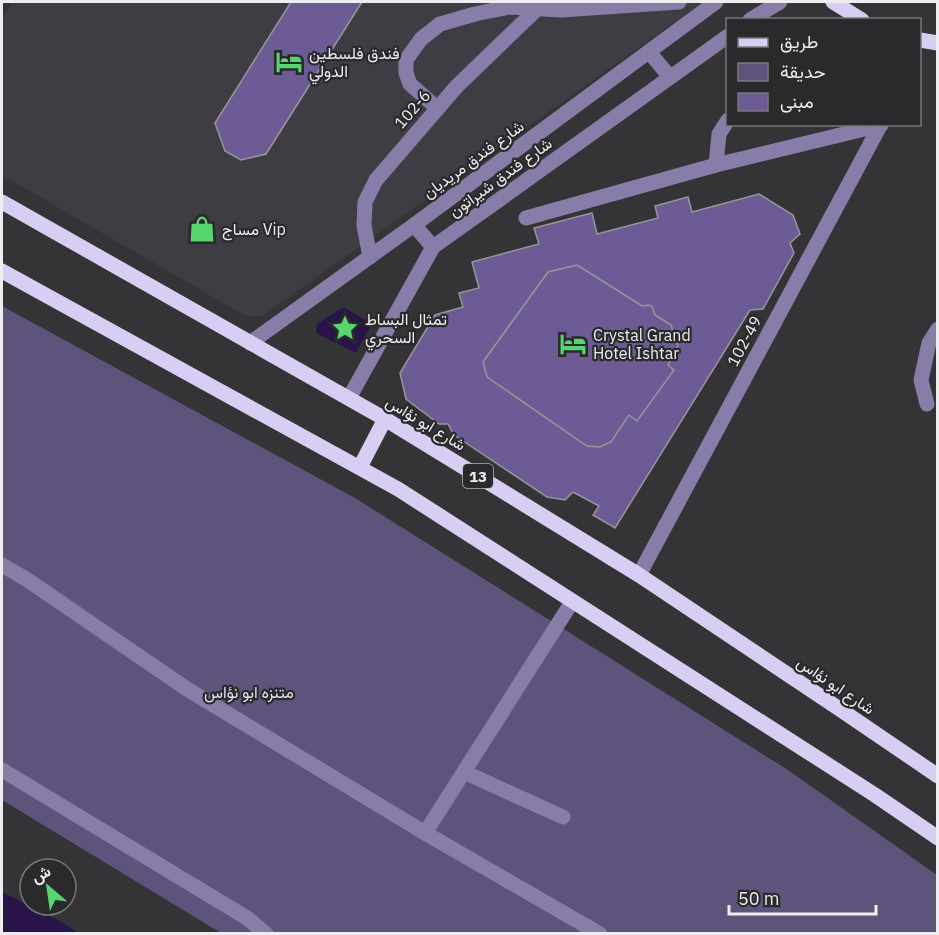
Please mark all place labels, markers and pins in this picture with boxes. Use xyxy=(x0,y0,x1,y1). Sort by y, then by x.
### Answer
place label: فندق فلسطين الدولي xyxy=(309,43,400,85)
hotel icon: فندق فلسطين الدولي xyxy=(274,47,304,77)
shop icon: مساج Vip xyxy=(187,214,217,244)
place label: مساج Vip xyxy=(222,219,286,241)
place label: تمثال البساط السحري xyxy=(365,309,447,351)
place icon: تمثال البساط السحري xyxy=(330,313,360,343)
place label: Crystal Grand Hotel Ishtar xyxy=(593,325,691,363)
hotel icon: Crystal Grand Hotel Ishtar xyxy=(558,329,588,359)

